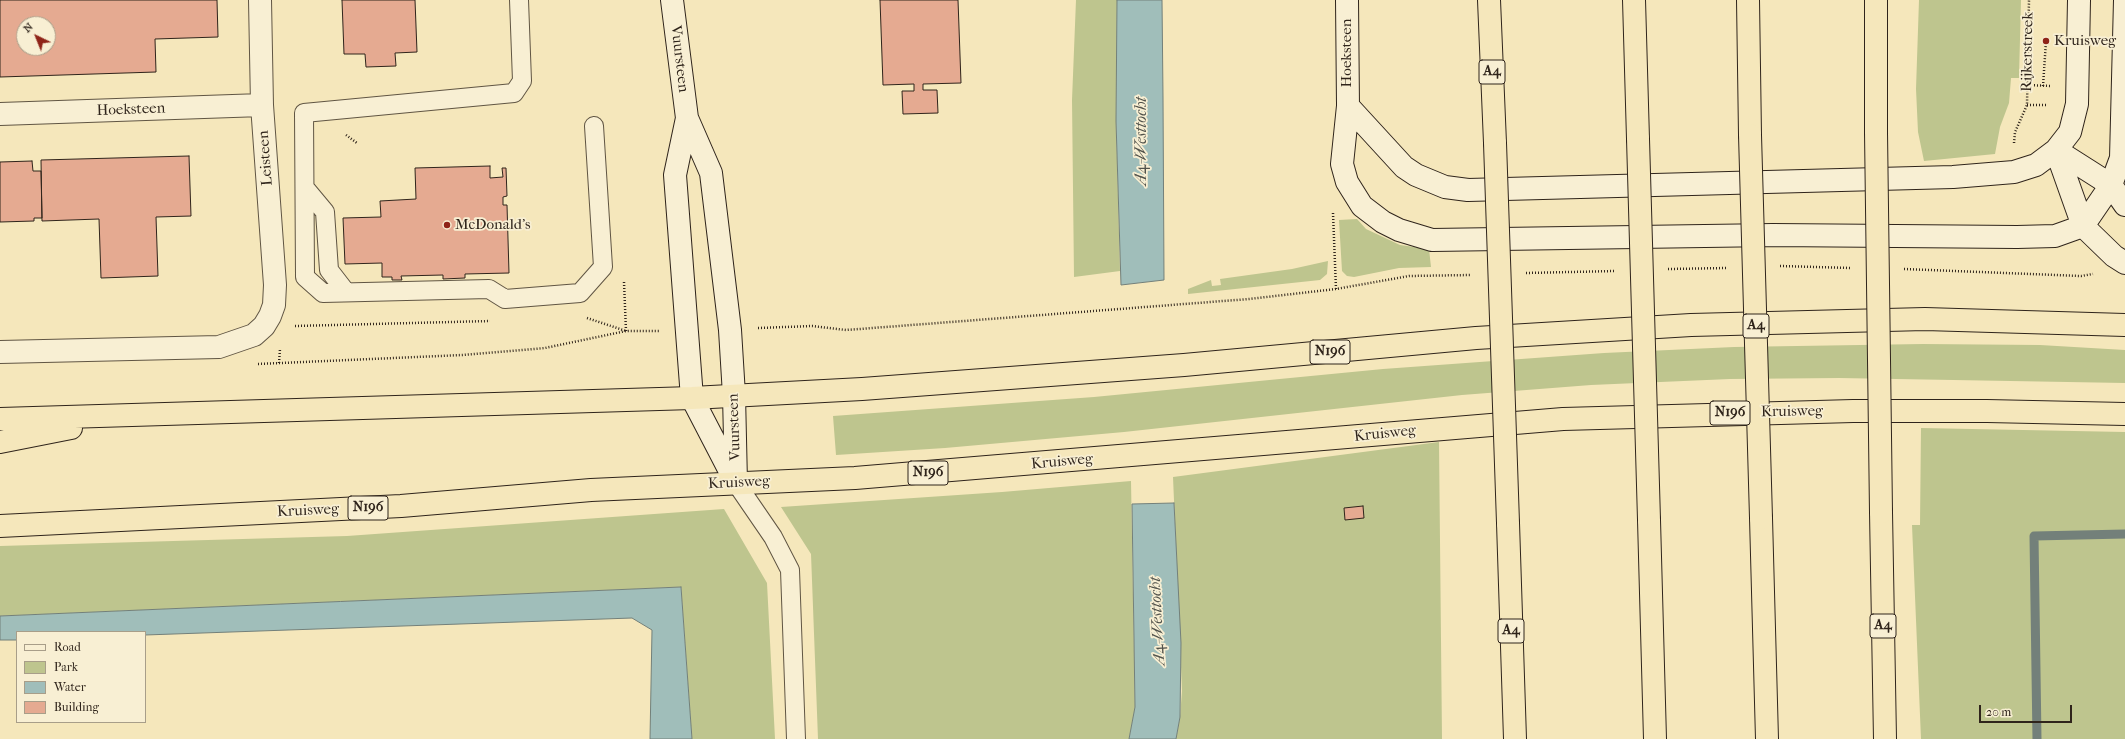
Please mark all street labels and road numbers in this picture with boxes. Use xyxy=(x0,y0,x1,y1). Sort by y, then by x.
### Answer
street label: Rijkerstreek xyxy=(2018,12,2038,92)
street label: Hoeksteen xyxy=(1338,19,1356,87)
street label: Vuursteen xyxy=(666,25,692,93)
road number: A4 xyxy=(1479,60,1505,84)
street label: Hoeksteen xyxy=(96,100,166,120)
street label: Leisteen xyxy=(255,130,277,186)
road number: A4 xyxy=(1743,314,1769,338)
road number: N196 xyxy=(1310,340,1350,364)
street label: Vuursteen xyxy=(725,393,745,461)
road number: N196 xyxy=(1710,401,1750,425)
street label: Kruisweg xyxy=(1761,402,1823,422)
street label: Kruisweg xyxy=(1353,422,1417,446)
street label: Kruisweg xyxy=(1030,450,1094,474)
road number: N196 xyxy=(908,461,948,485)
street label: Kruisweg xyxy=(708,472,770,494)
road number: N196 xyxy=(348,496,388,520)
street label: Kruisweg xyxy=(277,500,339,522)
road number: A4 xyxy=(1870,614,1896,638)
road number: A4 xyxy=(1498,619,1524,643)

